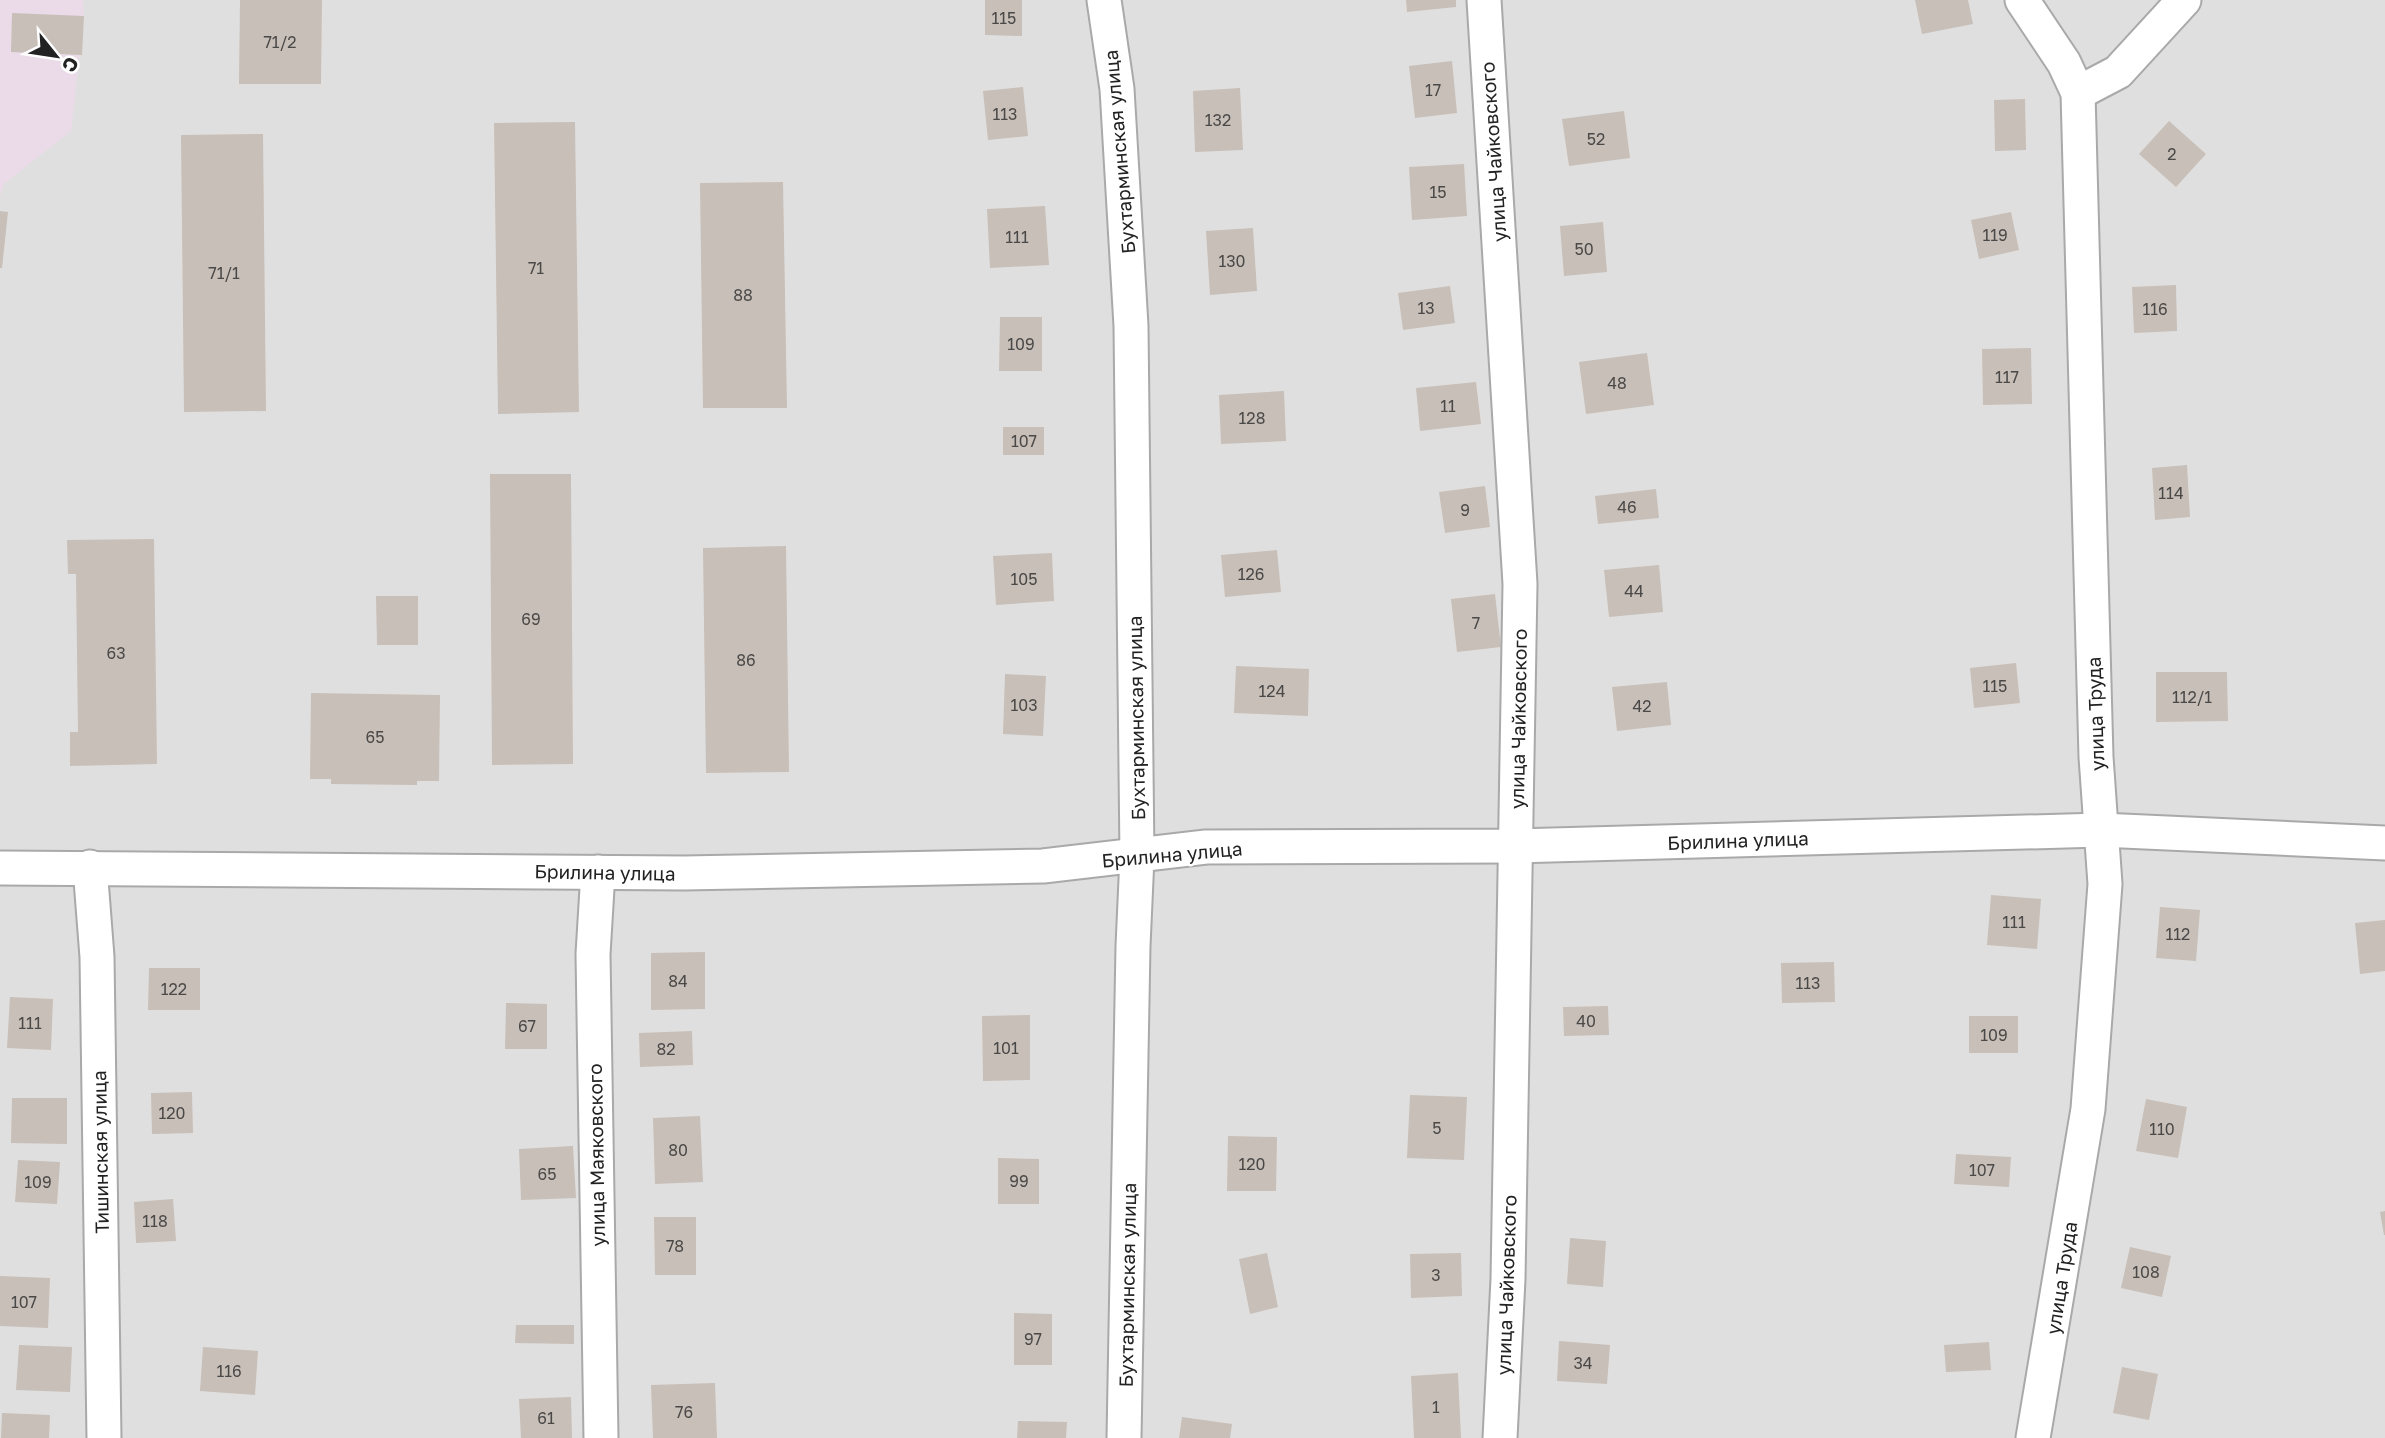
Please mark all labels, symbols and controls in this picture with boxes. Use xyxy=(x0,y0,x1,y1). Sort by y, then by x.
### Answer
house number: 115 xyxy=(992,8,1016,28)
north arrow xyxy=(21,21,91,91)
house number: 71/2 xyxy=(263,32,297,52)
street label: Бухтарминская улица xyxy=(1099,49,1139,255)
text: С xyxy=(58,53,84,76)
street label: улица Чайковского xyxy=(1475,61,1511,243)
house number: 17 xyxy=(1425,80,1441,100)
house number: 113 xyxy=(993,104,1017,124)
house number: 132 xyxy=(1205,110,1231,130)
house number: 52 xyxy=(1587,129,1605,149)
house number: 2 xyxy=(2167,144,2177,164)
house number: 15 xyxy=(1429,182,1447,202)
house number: 119 xyxy=(1982,225,2008,245)
house number: 111 xyxy=(1005,227,1029,247)
house number: 50 xyxy=(1574,239,1594,259)
house number: 130 xyxy=(1218,251,1246,271)
house number: 71 xyxy=(528,258,544,278)
house number: 71/1 xyxy=(208,263,240,283)
house number: 88 xyxy=(733,285,753,305)
house number: 13 xyxy=(1417,298,1435,318)
house number: 116 xyxy=(2142,299,2168,319)
house number: 109 xyxy=(1007,334,1035,354)
house number: 117 xyxy=(1995,367,2019,387)
house number: 48 xyxy=(1607,373,1627,393)
house number: 11 xyxy=(1440,396,1456,416)
house number: 128 xyxy=(1239,408,1265,428)
house number: 107 xyxy=(1011,431,1037,451)
house number: 114 xyxy=(2158,483,2184,503)
house number: 46 xyxy=(1617,497,1637,517)
house number: 9 xyxy=(1460,500,1470,520)
house number: 126 xyxy=(1238,564,1264,584)
house number: 105 xyxy=(1011,569,1037,589)
house number: 44 xyxy=(1624,581,1644,601)
house number: 69 xyxy=(521,609,541,629)
house number: 7 xyxy=(1472,613,1480,633)
street label: Бухтарминская улица xyxy=(1123,615,1149,821)
street label: улица Чайковского xyxy=(1505,629,1531,809)
house number: 63 xyxy=(106,643,126,663)
house number: 86 xyxy=(736,650,756,670)
street label: улица Труда xyxy=(2082,656,2108,772)
house number: 115 xyxy=(1983,676,2007,696)
house number: 124 xyxy=(1259,681,1285,701)
house number: 112/1 xyxy=(2172,687,2212,707)
house number: 103 xyxy=(1010,695,1038,715)
house number: 42 xyxy=(1632,696,1652,716)
house number: 65 xyxy=(366,727,384,747)
street label: Брилина улица xyxy=(1667,826,1809,854)
street label: Брилина улица xyxy=(1101,836,1243,872)
street label: Брилина улица xyxy=(534,859,676,885)
house number: 111 xyxy=(2002,912,2026,932)
house number: 112 xyxy=(2166,924,2190,944)
house number: 84 xyxy=(668,971,688,991)
house number: 113 xyxy=(1796,973,1820,993)
house number: 122 xyxy=(161,979,187,999)
house number: 40 xyxy=(1576,1011,1596,1031)
house number: 111 xyxy=(18,1013,42,1033)
house number: 67 xyxy=(518,1016,536,1036)
house number: 109 xyxy=(1980,1025,2008,1045)
house number: 101 xyxy=(993,1038,1019,1058)
house number: 82 xyxy=(656,1039,676,1059)
street label: улица Маяковского xyxy=(583,1063,609,1247)
street label: Тишинская улица xyxy=(87,1070,113,1234)
house number: 120 xyxy=(159,1103,185,1123)
house number: 5 xyxy=(1432,1118,1442,1138)
house number: 110 xyxy=(2149,1119,2175,1139)
house number: 80 xyxy=(668,1140,688,1160)
house number: 120 xyxy=(1239,1154,1265,1174)
house number: 107 xyxy=(1969,1160,1995,1180)
house number: 65 xyxy=(538,1164,556,1184)
house number: 99 xyxy=(1009,1171,1029,1191)
house number: 109 xyxy=(24,1172,52,1192)
street label: Бухтарминская улица xyxy=(1114,1182,1140,1388)
street label: улица Чайковского xyxy=(1491,1194,1521,1376)
house number: 118 xyxy=(142,1211,168,1231)
street label: улица Труда xyxy=(2041,1220,2081,1336)
house number: 78 xyxy=(666,1236,684,1256)
house number: 108 xyxy=(2132,1262,2160,1282)
house number: 3 xyxy=(1431,1265,1441,1285)
house number: 107 xyxy=(11,1292,37,1312)
house number: 97 xyxy=(1024,1329,1042,1349)
house number: 34 xyxy=(1573,1353,1593,1373)
house number: 116 xyxy=(216,1361,242,1381)
house number: 1 xyxy=(1432,1397,1440,1417)
house number: 76 xyxy=(675,1402,693,1422)
house number: 61 xyxy=(537,1408,555,1428)

